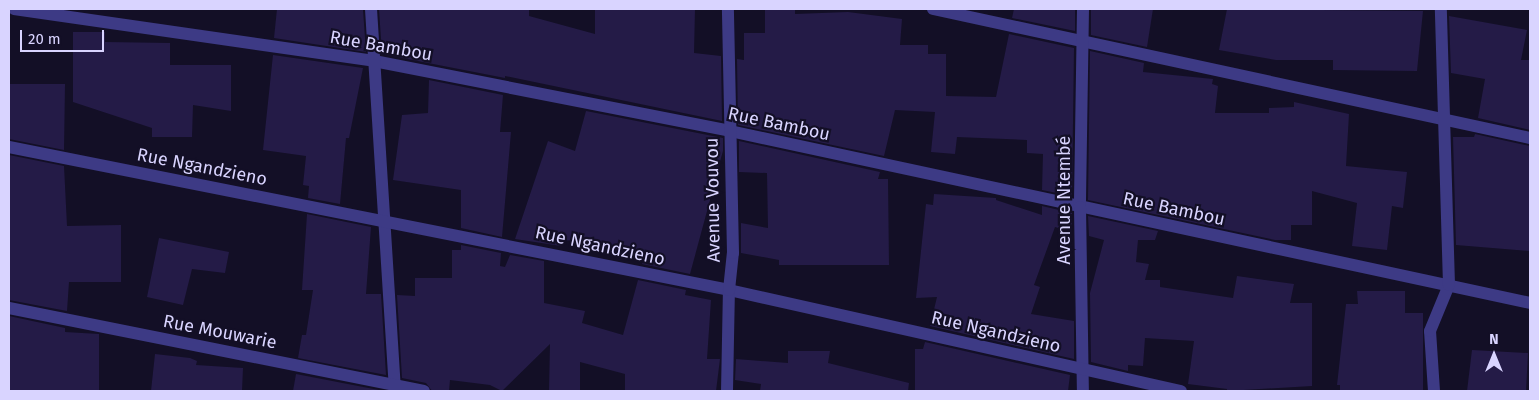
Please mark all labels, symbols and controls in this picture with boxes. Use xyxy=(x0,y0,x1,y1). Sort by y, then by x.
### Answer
scale bar xyxy=(22,20,106,52)
street label: Rue Bambou xyxy=(328,26,434,66)
text: 20 m xyxy=(28,30,61,48)
street label: Rue Bambou xyxy=(726,103,832,145)
street label: Avenue Ntembé xyxy=(1053,136,1075,264)
street label: Avenue Vouvou xyxy=(701,137,725,263)
street label: Rue Ngandzieno xyxy=(135,144,269,190)
street label: Rue Bambou xyxy=(1121,188,1227,230)
street label: Rue Ngandzieno xyxy=(533,222,667,270)
street label: Rue Ngandzieno xyxy=(929,307,1063,357)
street label: Rue Mouwarie xyxy=(161,310,279,354)
north arrow xyxy=(1469,330,1519,380)
text: N xyxy=(1489,331,1499,348)

